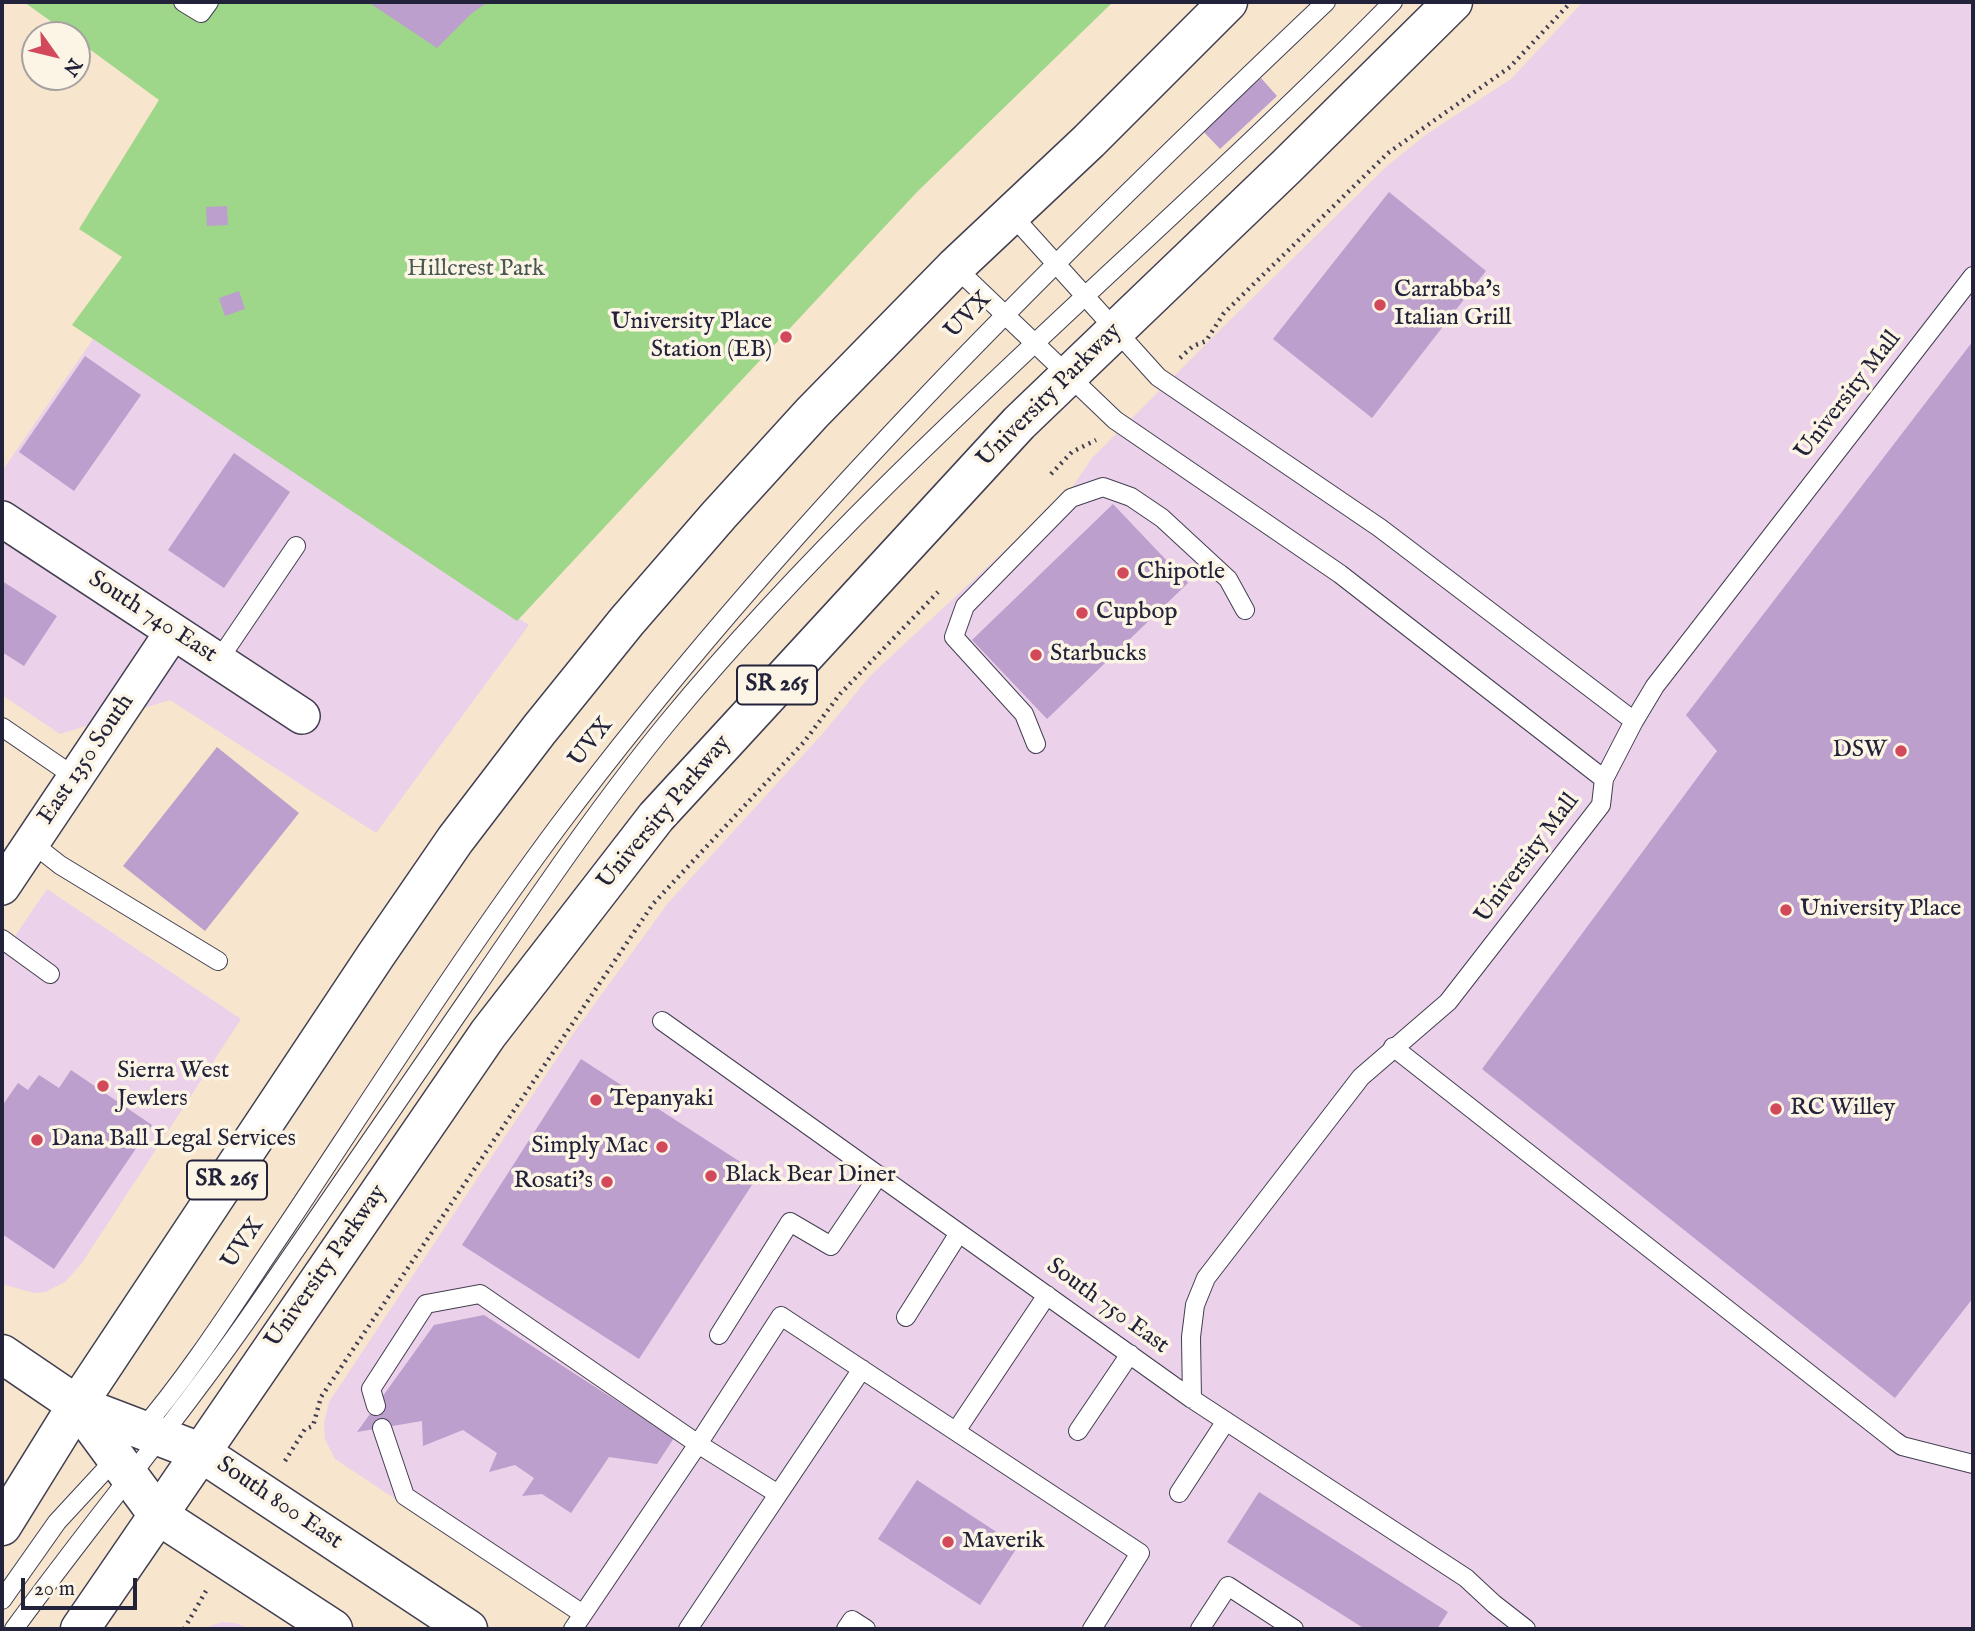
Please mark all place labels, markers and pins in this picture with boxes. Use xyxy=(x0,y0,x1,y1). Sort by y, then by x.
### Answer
place label: Carrabba's Italian Grill xyxy=(1394,277,1512,333)
marker: Carrabba's Italian Grill xyxy=(1372,297,1388,313)
place label: University Place Station (EB) xyxy=(611,309,772,365)
marker: University Place Station (EB) xyxy=(778,329,794,345)
place label: Chipotle xyxy=(1137,559,1225,587)
marker: Chipotle xyxy=(1115,565,1131,581)
place label: Cupbop xyxy=(1096,599,1177,627)
marker: Cupbop xyxy=(1074,605,1090,621)
place label: Starbucks xyxy=(1050,641,1146,669)
marker: Starbucks xyxy=(1028,647,1044,663)
place label: DSW xyxy=(1833,737,1887,765)
marker: DSW xyxy=(1893,743,1909,759)
place label: University Place xyxy=(1800,896,1961,924)
marker: University Place xyxy=(1778,902,1794,918)
place label: Sierra West Jewlers xyxy=(117,1058,229,1114)
marker: Sierra West Jewlers xyxy=(95,1078,111,1094)
place label: Tepanyaki xyxy=(610,1086,714,1114)
marker: Tepanyaki xyxy=(588,1092,604,1108)
place label: RC Willey xyxy=(1790,1095,1895,1123)
marker: RC Willey xyxy=(1768,1101,1784,1117)
place label: Dana Ball Legal Services xyxy=(51,1126,296,1154)
marker: Dana Ball Legal Services xyxy=(29,1132,45,1148)
place label: Simply Mac xyxy=(531,1133,648,1161)
marker: Simply Mac xyxy=(654,1139,670,1155)
place label: Black Bear Diner xyxy=(725,1162,896,1190)
place label: Rosati's xyxy=(514,1168,593,1196)
marker: Black Bear Diner xyxy=(703,1168,719,1184)
marker: Rosati's xyxy=(599,1174,615,1190)
place label: Maverik xyxy=(962,1528,1044,1556)
marker: Maverik xyxy=(940,1534,956,1550)

